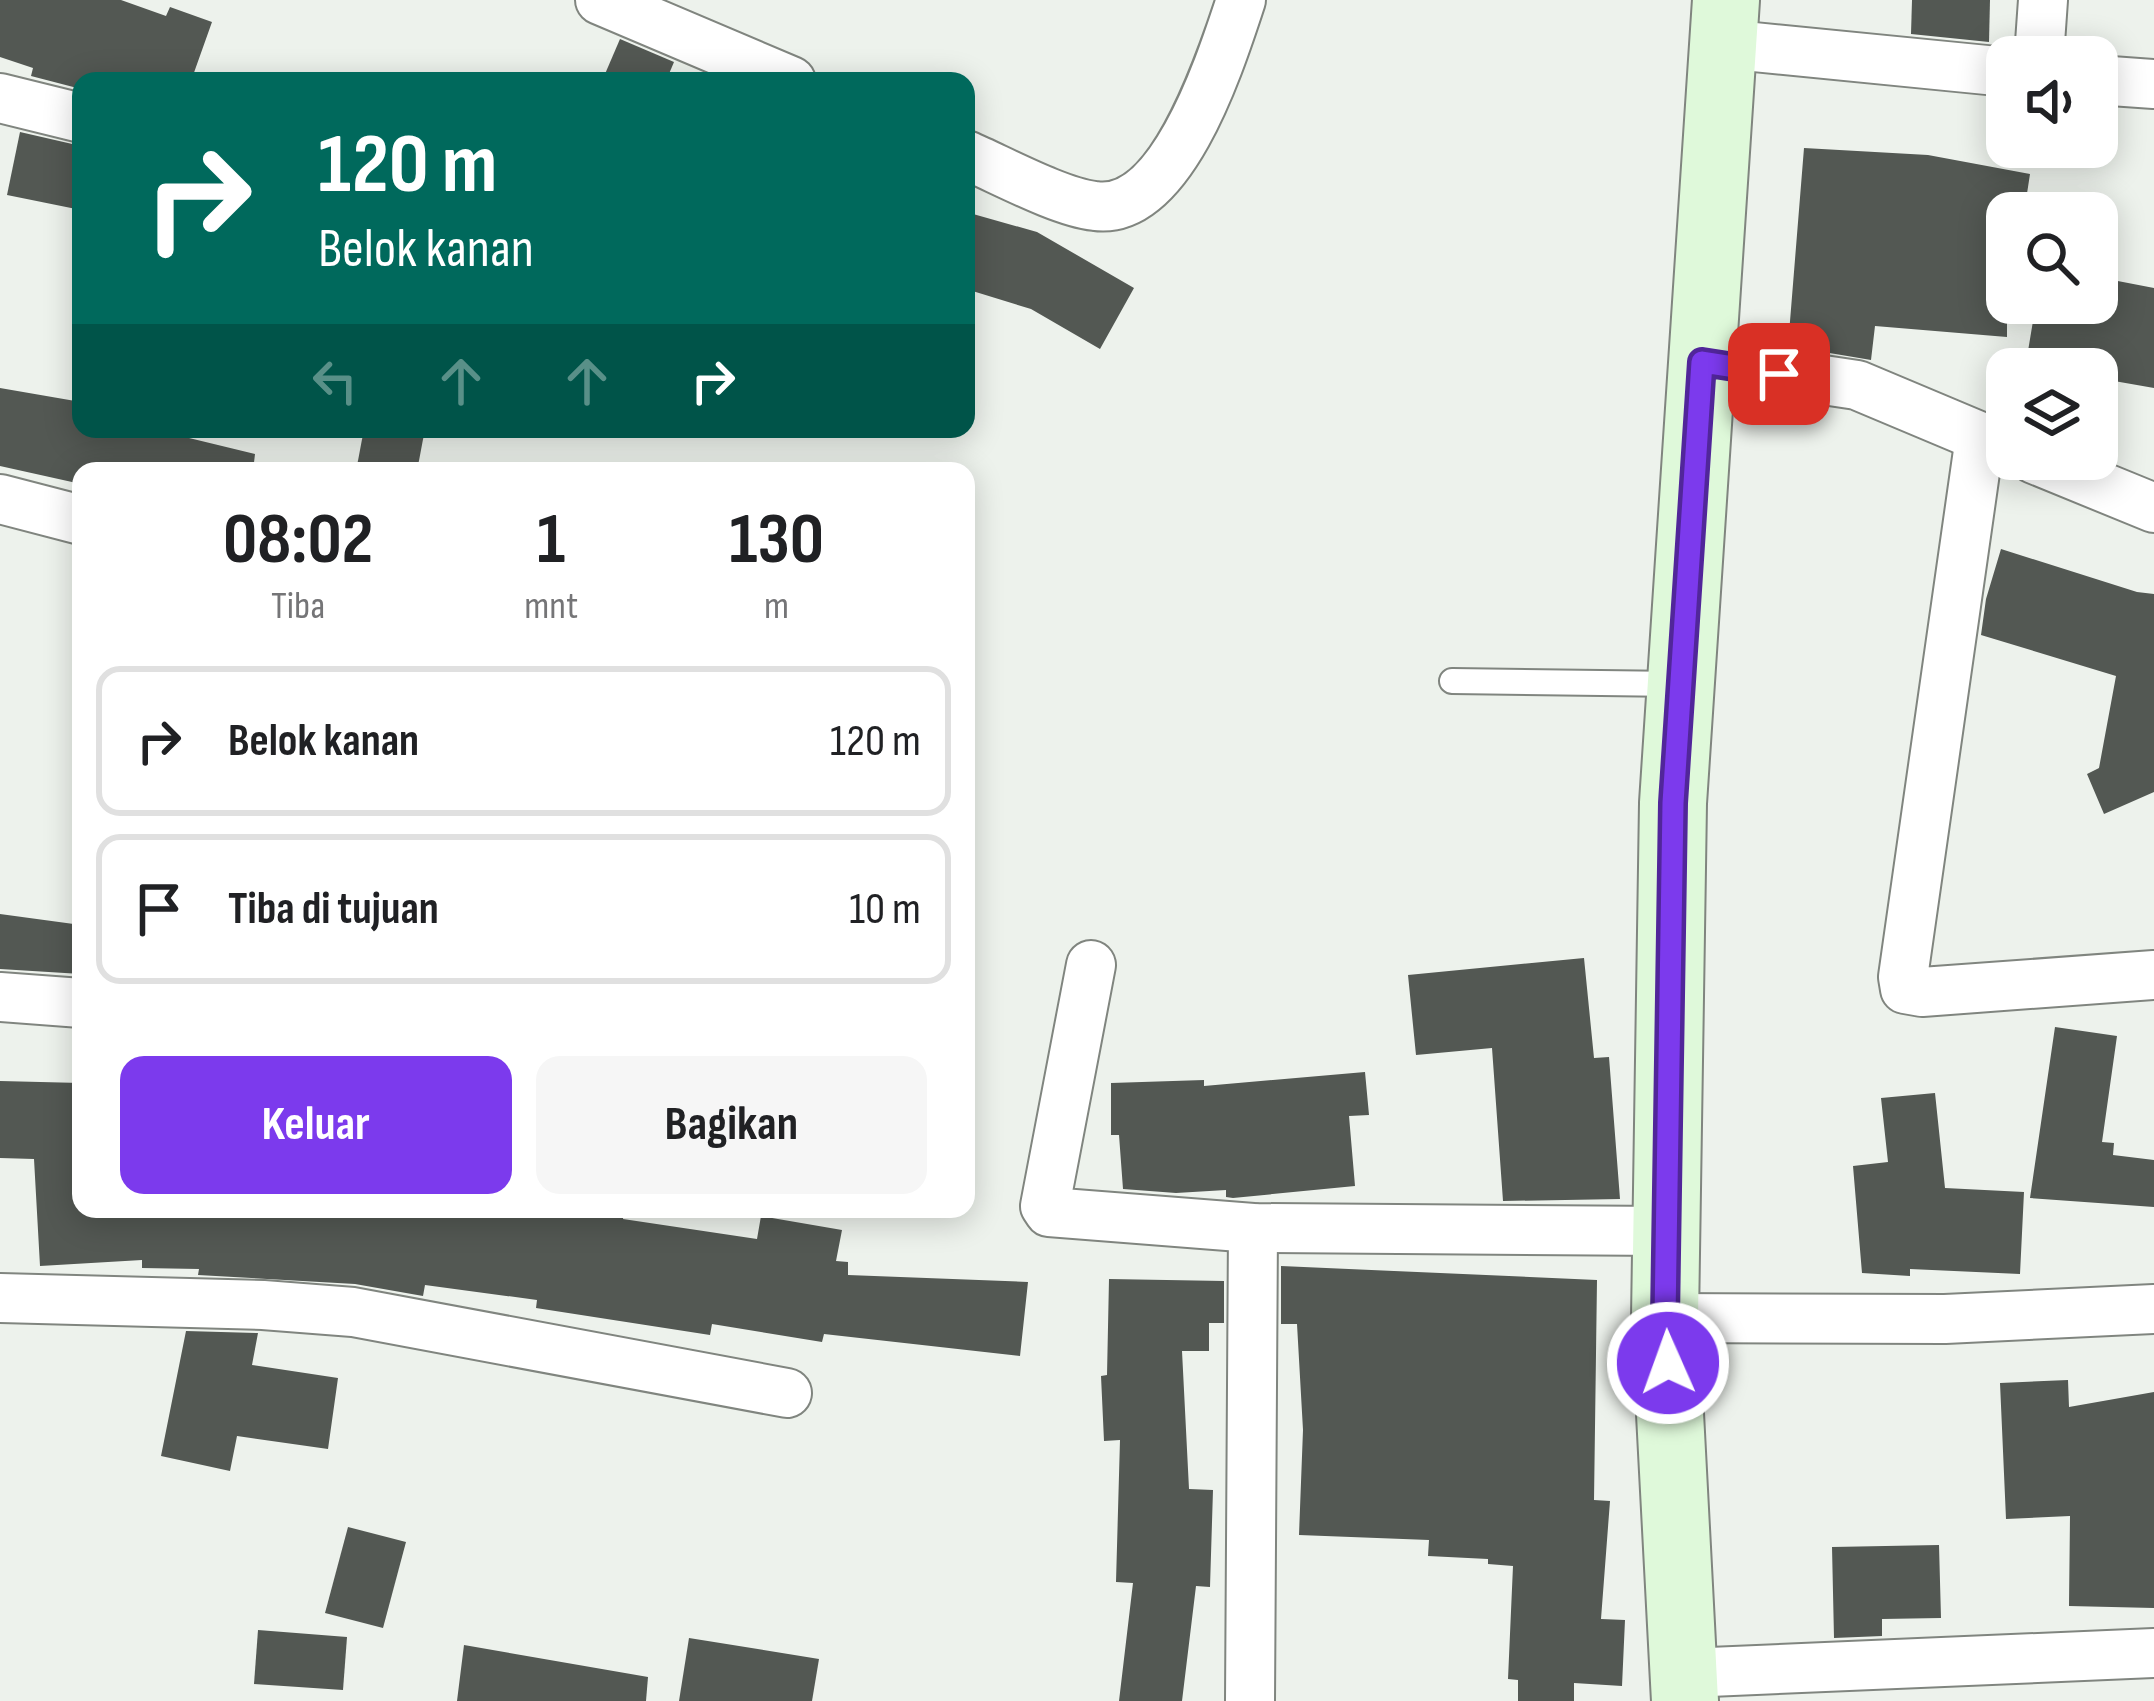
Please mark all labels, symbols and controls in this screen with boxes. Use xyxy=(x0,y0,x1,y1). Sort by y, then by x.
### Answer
map controls xyxy=(1986,36,2118,480)
button: sound xyxy=(1986,36,2118,168)
text: 120 m xyxy=(318,115,497,216)
icon: right xyxy=(120,120,276,276)
button: search xyxy=(1986,192,2118,324)
text: Belok kanan xyxy=(318,217,534,282)
pin xyxy=(1728,323,1830,425)
icon: arrive xyxy=(1746,341,1812,407)
icon: left xyxy=(302,348,368,414)
icon: ahead xyxy=(428,348,494,414)
icon: ahead xyxy=(554,348,620,414)
icon: right xyxy=(680,348,746,414)
button: layers xyxy=(1986,348,2118,480)
text: 08:02 xyxy=(223,497,373,584)
text: 1 xyxy=(537,497,565,584)
text: 130 xyxy=(729,497,824,584)
text: Tiba xyxy=(271,583,325,630)
text: mnt xyxy=(524,583,578,630)
text: m xyxy=(764,583,789,630)
icon: right xyxy=(126,708,192,774)
text: Belok kanan xyxy=(228,714,419,769)
text: 120 m xyxy=(830,714,921,769)
icon: arrive xyxy=(126,876,192,942)
text: Tiba di tujuan xyxy=(228,882,439,937)
text: 10 m xyxy=(849,882,921,937)
button: Keluar xyxy=(120,1056,512,1194)
button: Bagikan xyxy=(536,1056,927,1194)
position arrow xyxy=(1605,1300,1731,1426)

